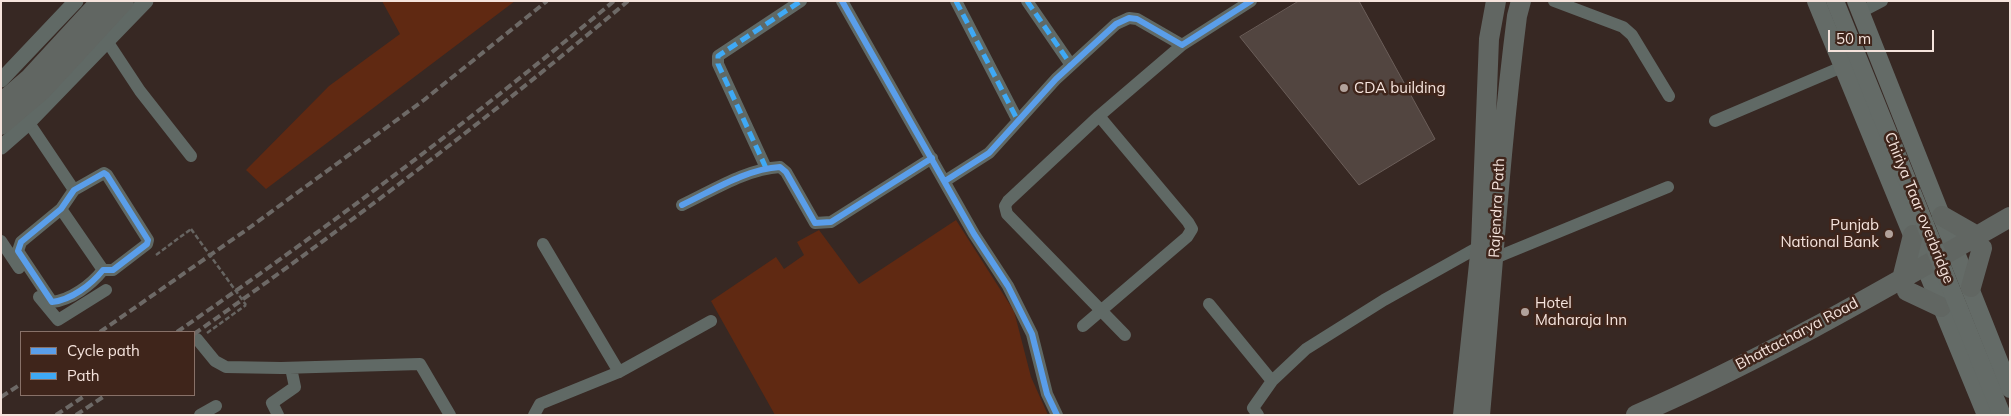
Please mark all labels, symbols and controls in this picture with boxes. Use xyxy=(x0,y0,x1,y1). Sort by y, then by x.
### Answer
scale bar xyxy=(1831,20,1937,52)
text: 50 m xyxy=(1836,29,1871,48)
place label: CDA building xyxy=(1354,79,1445,97)
marker: CDA building xyxy=(1338,82,1350,94)
street label: Chiriya Taar overbridge xyxy=(1880,130,1958,286)
street label: Rajendra Path xyxy=(1485,158,1509,258)
place label: Punjab National Bank xyxy=(1780,216,1879,251)
marker: Punjab National Bank xyxy=(1883,228,1895,240)
place label: Hotel Maharaja Inn xyxy=(1535,294,1627,329)
street label: Bhattacharya Road xyxy=(1733,294,1861,374)
marker: Hotel Maharaja Inn xyxy=(1519,306,1531,318)
legend xyxy=(20,331,195,396)
text: Cycle path xyxy=(67,341,140,360)
text: Path xyxy=(67,366,99,385)

